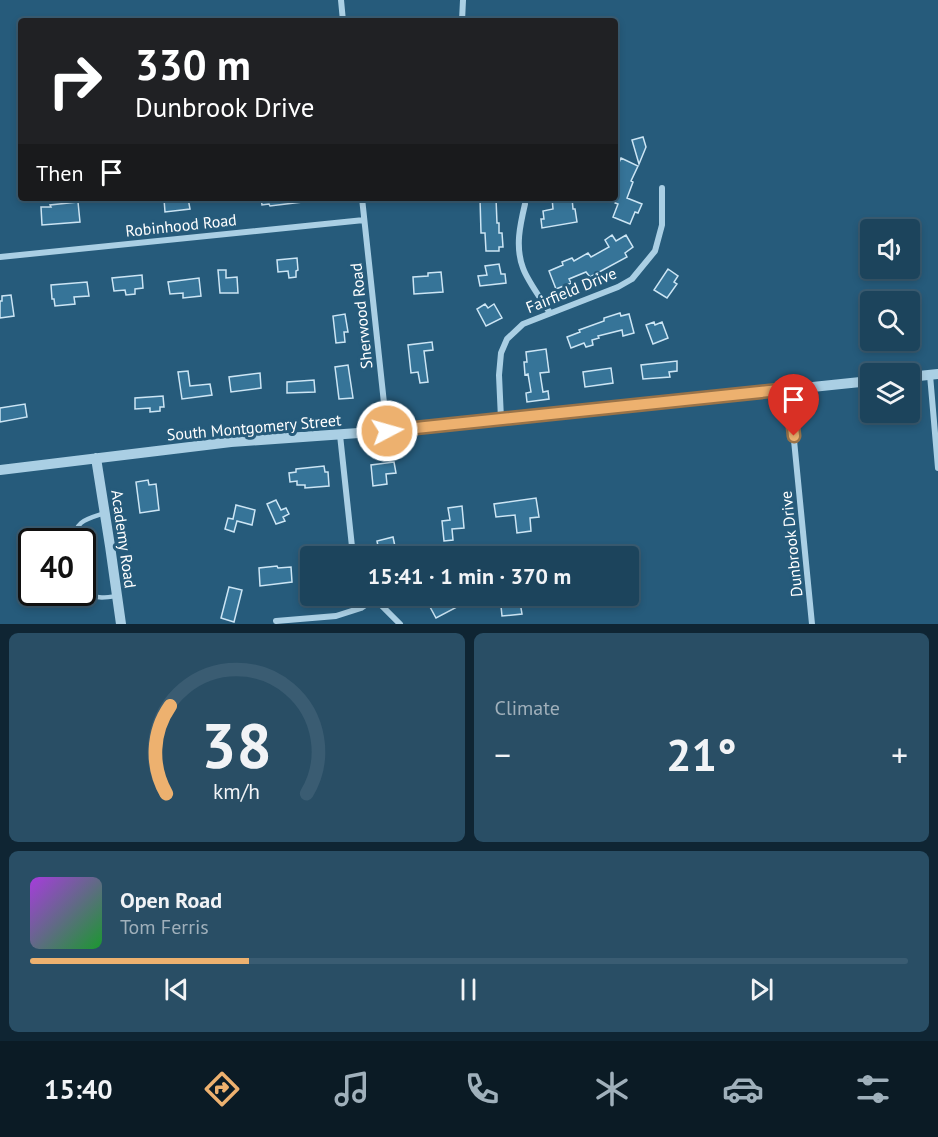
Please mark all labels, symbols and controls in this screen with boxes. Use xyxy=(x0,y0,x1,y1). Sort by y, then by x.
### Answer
text: 330 m xyxy=(135,37,251,92)
icon: right xyxy=(36,42,114,120)
text: Dunbrook Drive xyxy=(135,90,315,124)
icon: arrive xyxy=(95,156,128,189)
text: Then xyxy=(36,159,83,187)
street label: Robinhood Road xyxy=(124,209,238,241)
map controls xyxy=(860,219,920,423)
button: sound xyxy=(860,219,920,279)
street label: Sherwood Road xyxy=(345,262,377,370)
street label: Fairfield Drive xyxy=(523,263,619,317)
button: search xyxy=(860,291,920,351)
button: layers xyxy=(860,363,920,423)
pin xyxy=(768,374,819,436)
icon: arrive xyxy=(777,383,810,416)
position arrow xyxy=(355,399,419,463)
street label: South Montgomery Street xyxy=(166,409,343,445)
street label: Academy Road xyxy=(107,489,141,589)
street label: Dunbrook Drive xyxy=(775,490,807,598)
speed limit sign: 40 xyxy=(18,528,96,606)
text: 15:41 · 1 min · 370 m xyxy=(368,562,571,590)
text: Climate xyxy=(495,695,560,721)
text: 38 xyxy=(201,704,272,785)
text: 21° xyxy=(666,725,737,783)
text: − xyxy=(495,733,511,776)
text: + xyxy=(891,733,908,776)
text: km/h xyxy=(213,778,260,806)
text: Open Road xyxy=(120,886,222,914)
text: Tom Ferris xyxy=(120,914,209,940)
icon: previous xyxy=(160,973,193,1006)
icon: pause xyxy=(452,973,485,1006)
icon: next xyxy=(745,973,778,1006)
icon: directions xyxy=(201,1068,243,1110)
icon: music xyxy=(331,1068,373,1110)
icon: phone xyxy=(461,1068,503,1110)
icon: climate xyxy=(591,1068,633,1110)
icon: car xyxy=(722,1068,764,1110)
icon: filters xyxy=(852,1068,894,1110)
text: 15:40 xyxy=(44,1072,113,1106)

